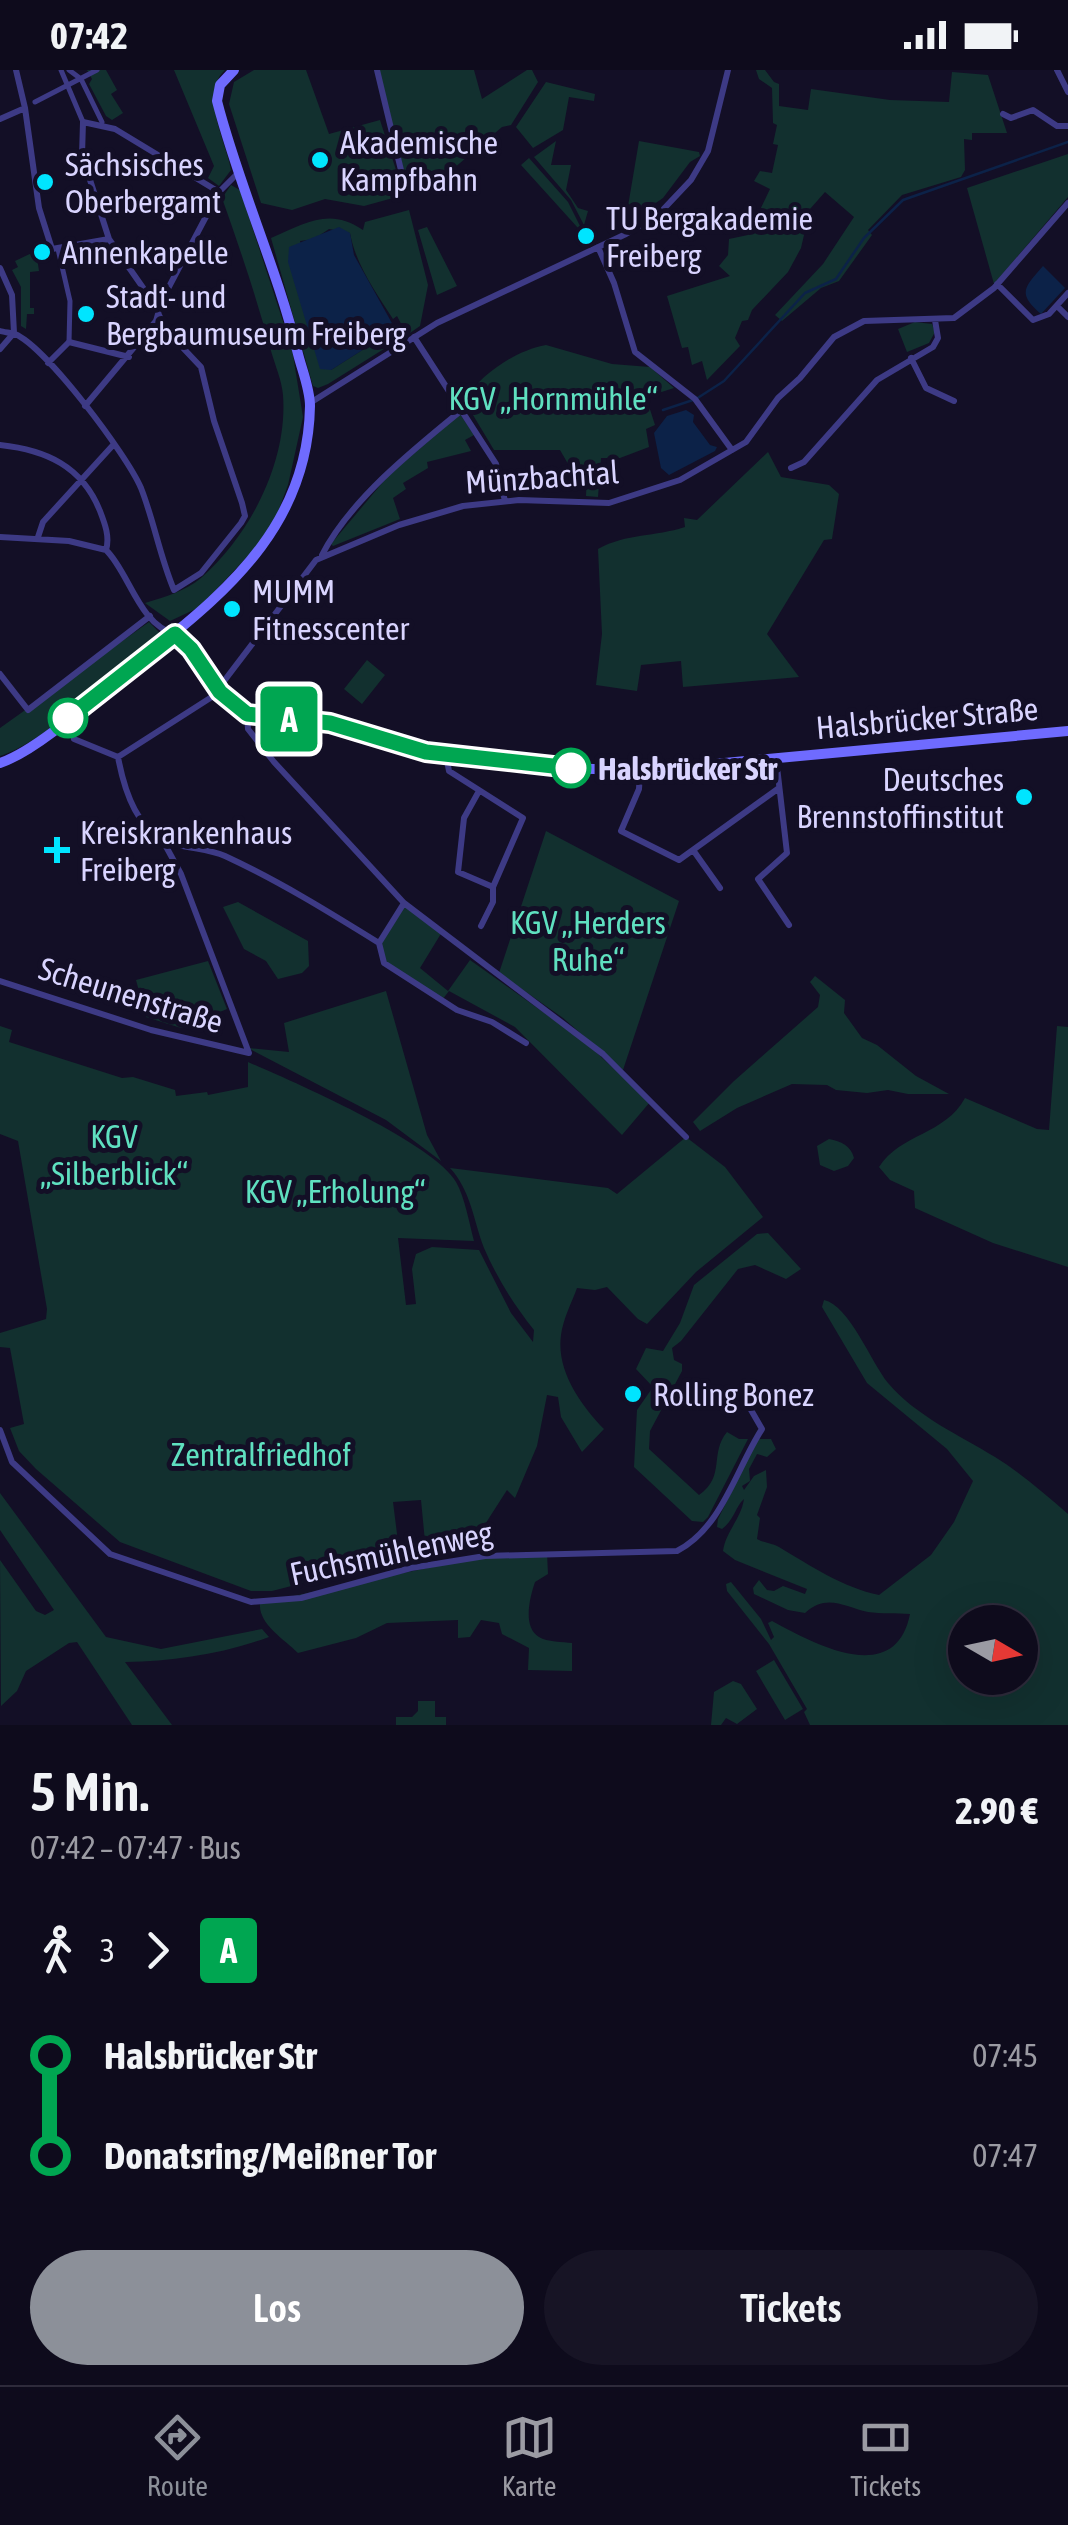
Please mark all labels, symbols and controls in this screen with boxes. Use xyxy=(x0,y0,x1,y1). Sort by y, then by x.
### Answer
text: 07:42 xyxy=(50,14,128,57)
place label: Akademische Kampfbahn xyxy=(340,124,498,198)
place label: Sächsisches Oberbergamt xyxy=(65,146,221,220)
marker: Akademische Kampfbahn xyxy=(309,149,331,171)
marker: Sächsisches Oberbergamt xyxy=(34,171,56,193)
place label: TU Bergakademie Freiberg xyxy=(606,200,813,274)
marker: TU Bergakademie Freiberg xyxy=(575,225,597,247)
place label: Annenkapelle xyxy=(62,234,229,271)
marker: Annenkapelle xyxy=(31,241,53,263)
place label: Stadt- und Bergbaumuseum Freiberg xyxy=(106,278,406,352)
marker: Stadt- und Bergbaumuseum Freiberg xyxy=(75,303,97,325)
park label: KGV „Hornmühle“ xyxy=(448,380,658,417)
street label: Münzbachtal xyxy=(464,453,621,501)
place label: MUMM Fitnesscenter xyxy=(252,573,409,647)
marker: MUMM Fitnesscenter xyxy=(221,598,243,620)
line badge: A xyxy=(256,686,322,752)
street label: Halsbrücker Straße xyxy=(814,690,1040,746)
unlabelled marker xyxy=(49,699,87,737)
text: A xyxy=(280,699,298,739)
marker: Halsbrücker Str xyxy=(552,749,590,787)
place label: Halsbrücker Str xyxy=(598,750,778,787)
place label: Deutsches Brennstoffinstitut xyxy=(797,761,1004,835)
marker: Deutsches Brennstoffinstitut xyxy=(1013,786,1035,808)
place label: Kreiskrankenhaus Freiberg xyxy=(80,814,292,888)
marker: Kreiskrankenhaus Freiberg xyxy=(44,837,70,863)
park label: KGV „Herders Ruhe“ xyxy=(510,904,666,978)
street label: Scheunenstraße xyxy=(35,950,227,1040)
park label: KGV „Silberblick“ xyxy=(40,1118,188,1192)
park label: KGV „Erholung“ xyxy=(245,1173,425,1210)
place label: Rolling Bonez xyxy=(653,1376,814,1413)
marker: Rolling Bonez xyxy=(622,1383,644,1405)
park label: Zentralfriedhof xyxy=(171,1436,351,1473)
street label: Fuchsmühlenweg xyxy=(286,1513,496,1593)
north arrow xyxy=(948,1605,1038,1695)
map controls xyxy=(948,1605,1038,1695)
text: 5 Min. xyxy=(30,1760,149,1823)
text: 2.90 € xyxy=(955,1789,1038,1832)
text: 07:42 – 07:47 · Bus xyxy=(30,1829,241,1866)
icon: walk xyxy=(30,1923,85,1978)
icon: forward xyxy=(130,1923,185,1978)
text: A xyxy=(220,1930,237,1970)
text: 3 xyxy=(100,1932,115,1969)
text: Halsbrücker Str xyxy=(104,2034,317,2077)
text: 07:45 xyxy=(972,2037,1038,2074)
text: Donatsring/Meißner Tor xyxy=(104,2134,436,2177)
text: 07:47 xyxy=(972,2137,1038,2174)
button: Los xyxy=(30,2250,524,2365)
button: Tickets xyxy=(544,2250,1038,2365)
tab: Route xyxy=(147,2410,208,2502)
tab: Karte xyxy=(502,2410,557,2502)
tab: Tickets xyxy=(850,2410,921,2502)

